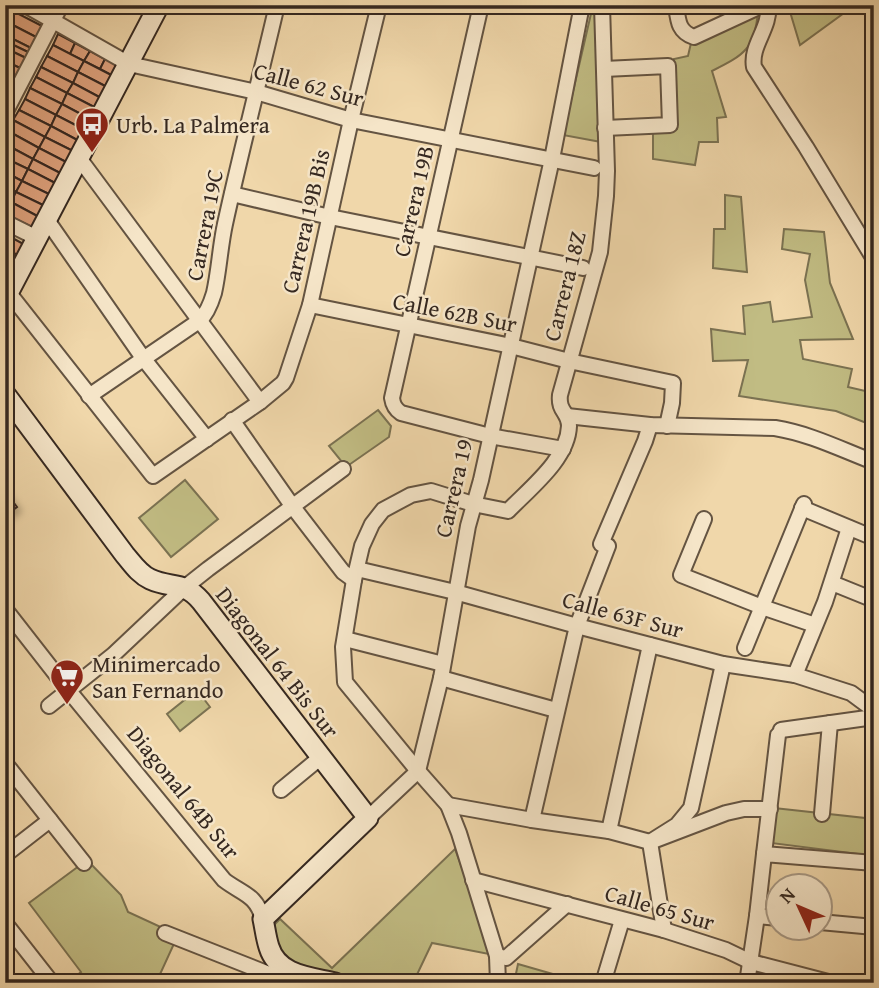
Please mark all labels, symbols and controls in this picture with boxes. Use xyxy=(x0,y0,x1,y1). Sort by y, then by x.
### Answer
street label: Calle 62 Sur xyxy=(250,54,368,115)
bus stop icon: Urb. La Palmera xyxy=(73,105,111,154)
place label: Urb. La Palmera xyxy=(116,108,270,141)
street label: Carrera 19B xyxy=(384,142,442,260)
street label: Carrera 19B Bis xyxy=(272,146,338,296)
street label: Carrera 19C xyxy=(177,167,231,283)
street label: Carrera 18Z xyxy=(534,228,594,344)
street label: Calle 62B Sur xyxy=(390,284,520,340)
street label: Carrera 19 xyxy=(426,436,480,540)
street label: Diagonal 64 Bis Sur xyxy=(208,579,348,745)
street label: Calle 63F Sur xyxy=(559,582,688,646)
place label: Minimercado San Fernando xyxy=(92,647,223,706)
supermarket icon: Minimercado San Fernando xyxy=(48,657,86,706)
street label: Diagonal 64B Sur xyxy=(120,718,248,866)
north arrow xyxy=(764,872,834,942)
street label: Calle 65 Sur xyxy=(601,876,719,939)
text: N xyxy=(772,881,801,909)

